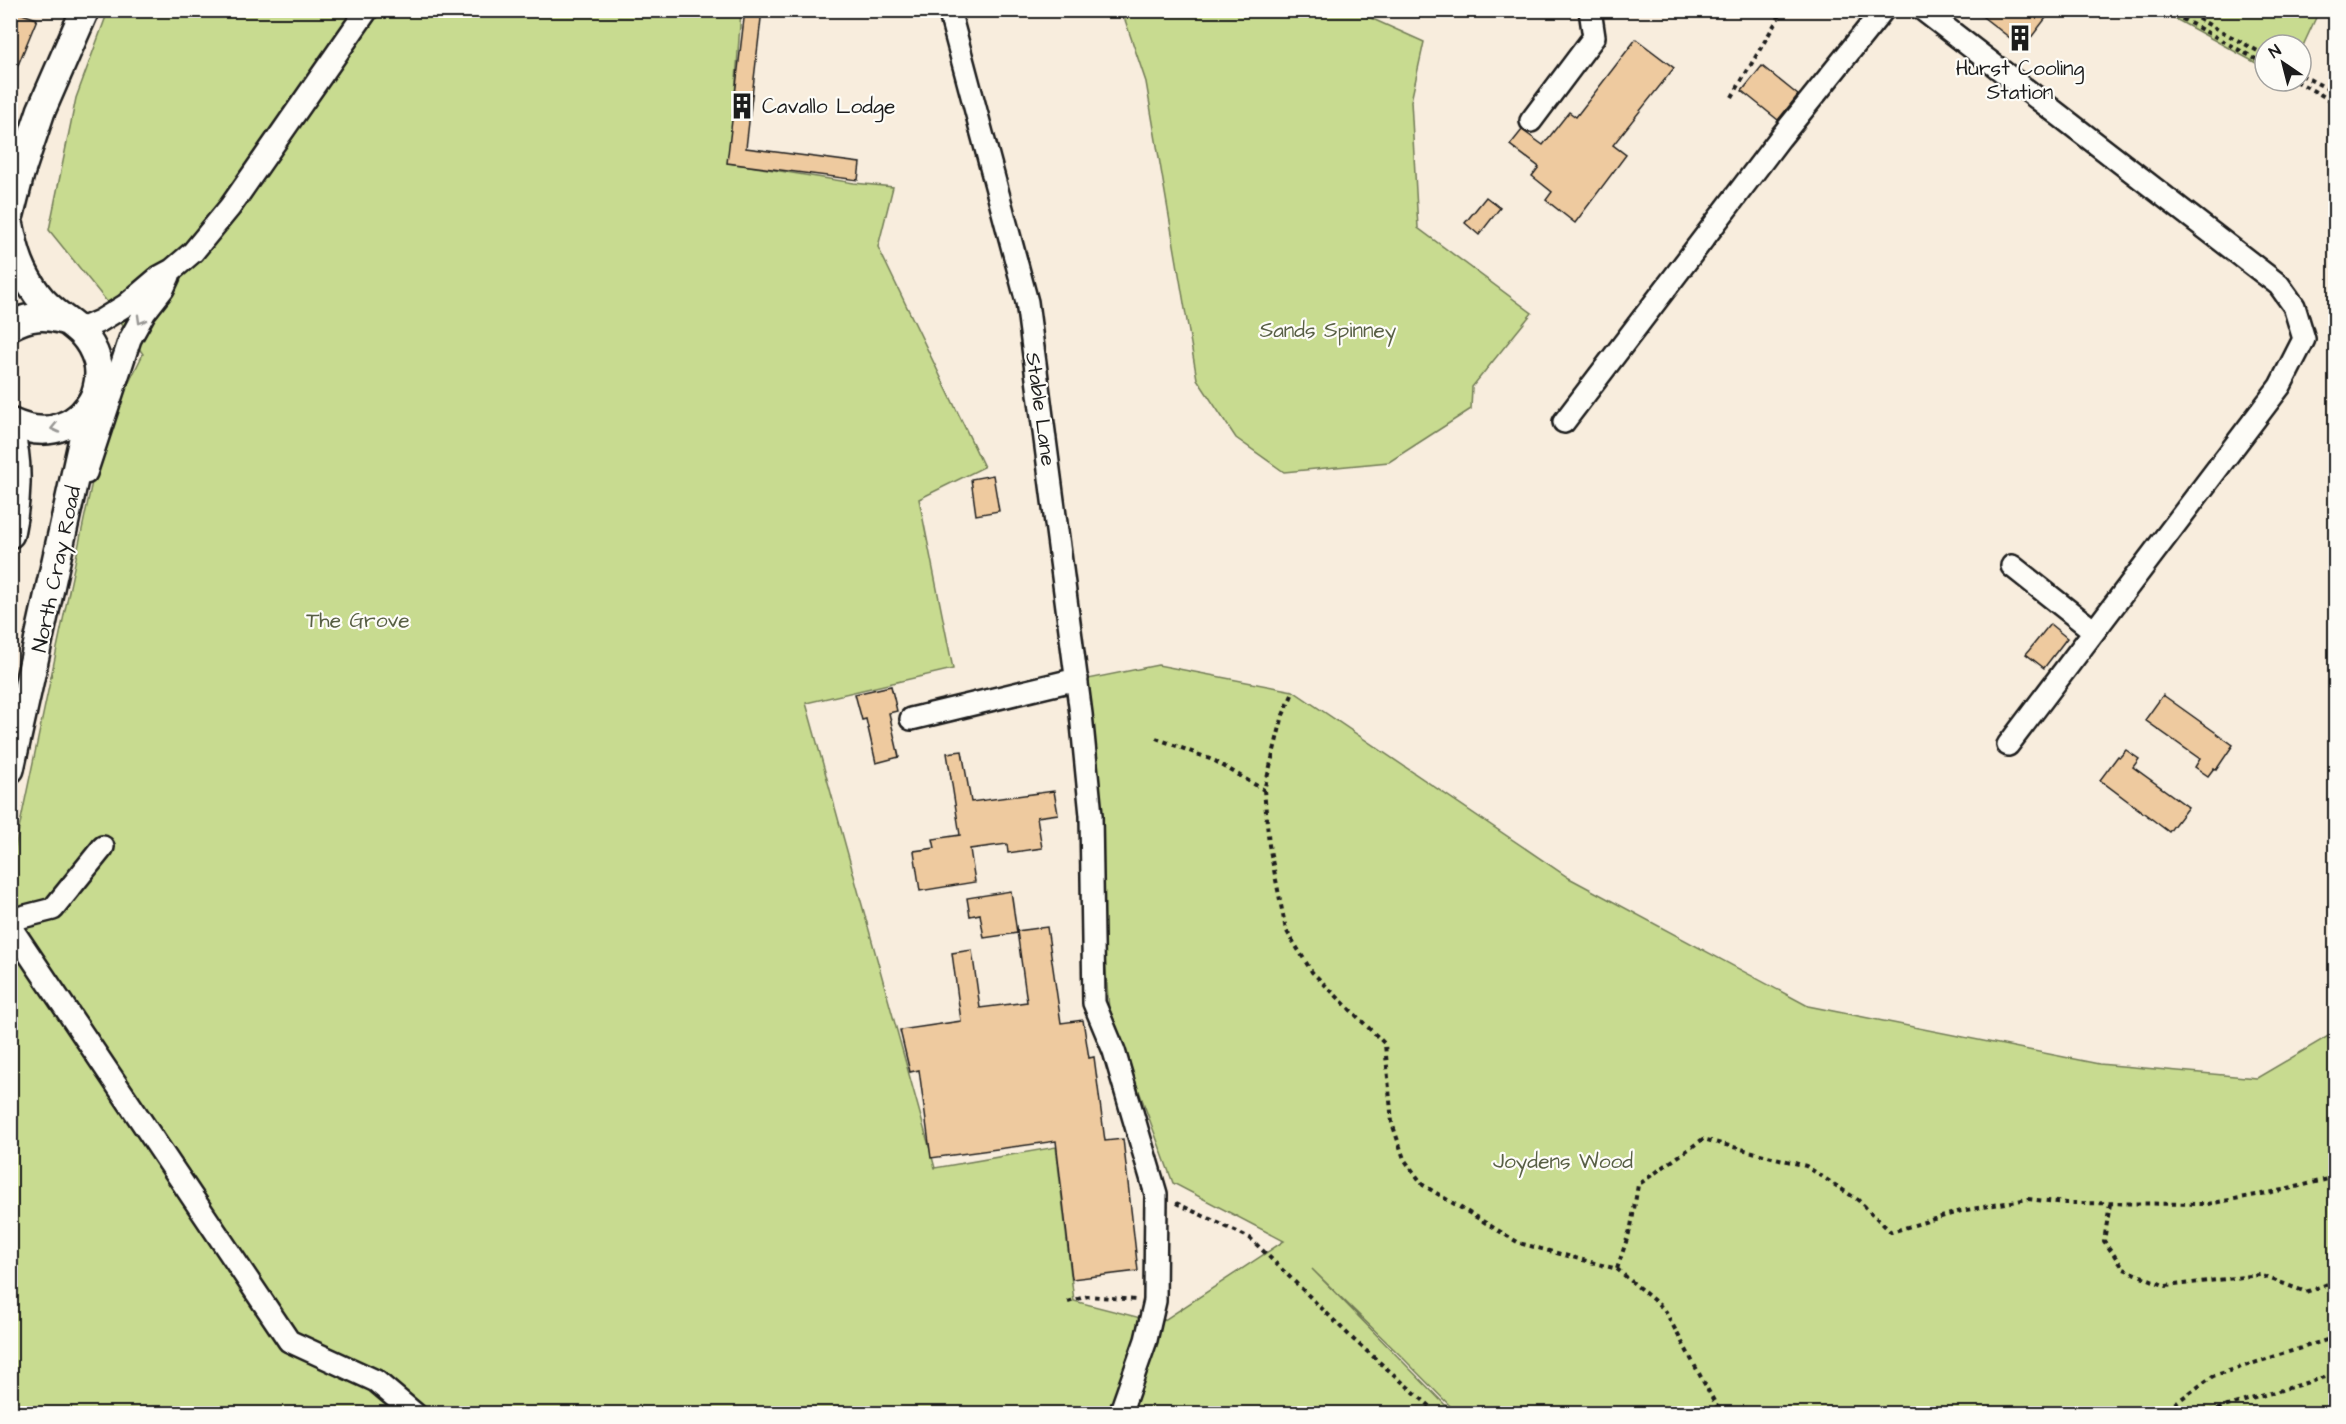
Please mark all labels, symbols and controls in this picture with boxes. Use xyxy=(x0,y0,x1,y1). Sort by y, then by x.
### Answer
building icon: Hurst Cooling Station xyxy=(2005,23,2035,53)
north arrow xyxy=(2253,33,2313,93)
text: N xyxy=(2265,40,2285,63)
place label: Hurst Cooling Station xyxy=(1956,54,2085,107)
building icon: Cavallo Lodge xyxy=(727,91,757,121)
place label: Cavallo Lodge xyxy=(762,92,895,123)
one-way arrow xyxy=(137,313,148,324)
park label: Sands Spinney xyxy=(1260,316,1397,347)
street label: Stable Lane xyxy=(1018,350,1063,468)
one-way arrow xyxy=(50,421,60,434)
street label: North Cray Road xyxy=(25,483,90,655)
park label: The Grove xyxy=(306,606,410,635)
park label: Joydens Wood xyxy=(1493,1147,1633,1178)

